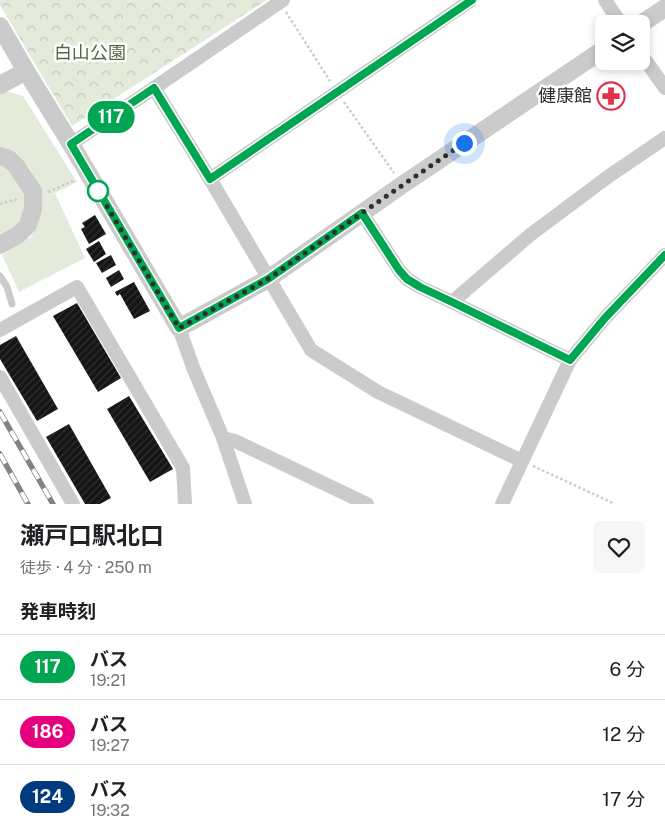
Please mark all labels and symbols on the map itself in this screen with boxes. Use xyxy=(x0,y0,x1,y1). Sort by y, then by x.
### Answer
park label: 白山公園 xyxy=(54,42,126,63)
pharmacy icon: 健康館 xyxy=(596,81,626,111)
place label: 健康館 xyxy=(538,85,592,106)
line badge: 117 xyxy=(82,101,140,133)
your location xyxy=(452,131,477,156)
unlabelled marker xyxy=(87,180,109,202)

